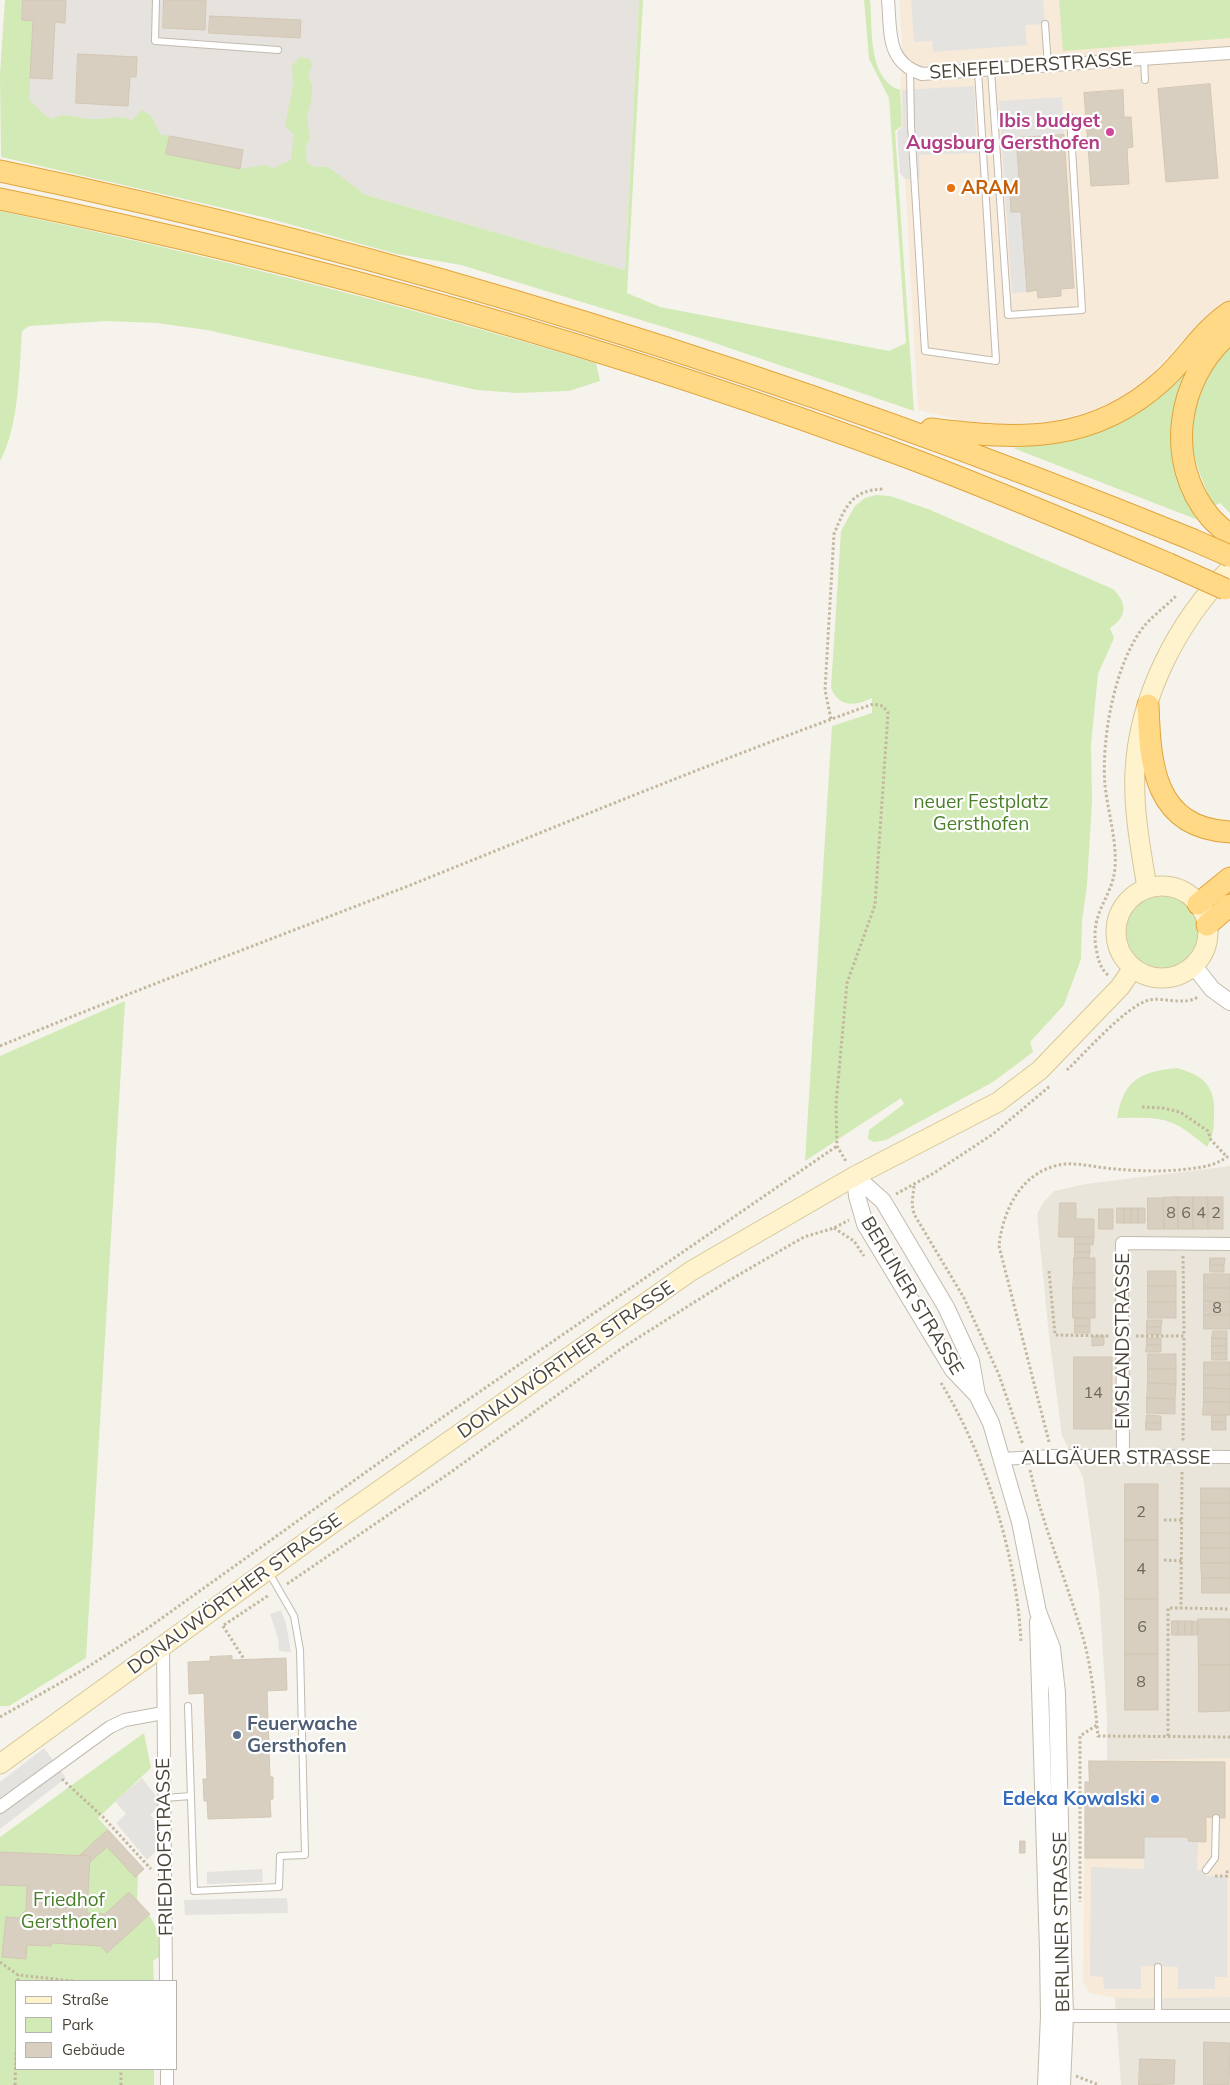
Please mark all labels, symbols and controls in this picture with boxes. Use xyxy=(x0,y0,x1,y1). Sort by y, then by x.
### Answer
street label: SENEFELDERSTRASSE xyxy=(929,48,1133,84)
place label: Ibis budget Augsburg Gersthofen xyxy=(906,110,1100,154)
marker: Ibis budget Augsburg Gersthofen xyxy=(1104,126,1116,138)
place label: ARAM xyxy=(961,177,1019,199)
marker: ARAM xyxy=(945,182,957,194)
park label: neuer Festplatz Gersthofen xyxy=(913,791,1049,835)
house number: 8 xyxy=(1166,1203,1176,1223)
house number: 6 xyxy=(1181,1203,1191,1223)
house number: 4 xyxy=(1196,1203,1206,1223)
house number: 2 xyxy=(1211,1203,1221,1223)
street label: BERLINER STRASSE xyxy=(856,1213,968,1379)
street label: EMSLANDSTRASSE xyxy=(1112,1253,1134,1429)
street label: DONAUWÖRTHER STRASSE xyxy=(453,1276,679,1444)
house number: 8 xyxy=(1212,1298,1222,1318)
house number: 14 xyxy=(1083,1383,1103,1403)
street label: ALLGÄUER STRASSE xyxy=(1021,1447,1211,1469)
house number: 2 xyxy=(1136,1502,1146,1522)
street label: DONAUWÖRTHER STRASSE xyxy=(124,1509,346,1679)
house number: 4 xyxy=(1136,1559,1146,1579)
house number: 6 xyxy=(1137,1617,1147,1637)
house number: 8 xyxy=(1136,1672,1146,1692)
place label: Feuerwache Gersthofen xyxy=(247,1713,358,1757)
marker: Feuerwache Gersthofen xyxy=(231,1729,243,1741)
street label: FRIEDHOFSTRASSE xyxy=(152,1758,178,1936)
place label: Edeka Kowalski xyxy=(1002,1788,1145,1810)
marker: Edeka Kowalski xyxy=(1149,1793,1161,1805)
street label: BERLINER STRASSE xyxy=(1049,1831,1075,2013)
park label: Friedhof Gersthofen xyxy=(21,1889,117,1933)
legend xyxy=(15,1980,178,2070)
text: Straße xyxy=(62,1990,109,2009)
text: Park xyxy=(62,2015,94,2034)
text: Gebäude xyxy=(62,2040,125,2059)

